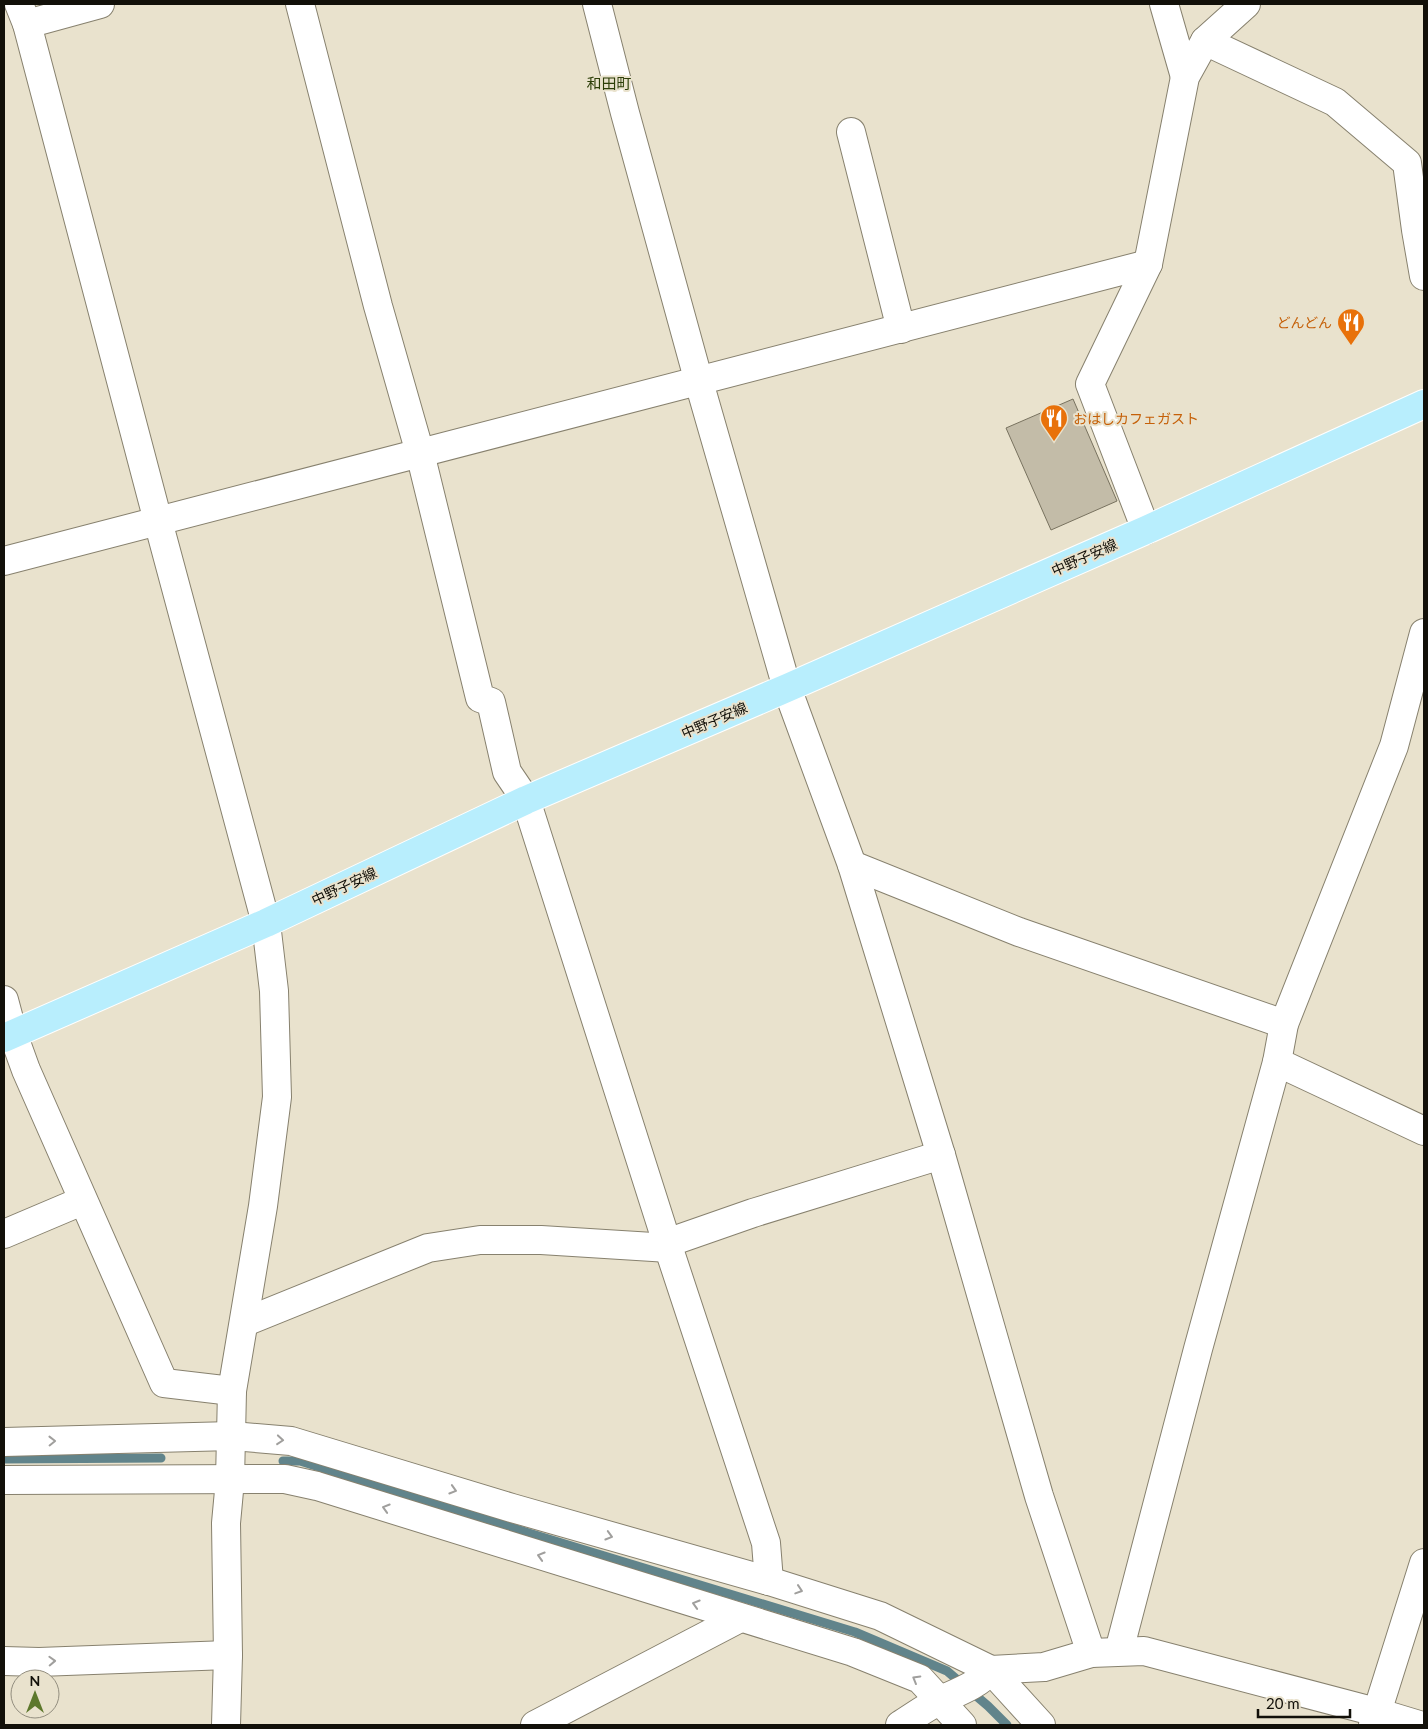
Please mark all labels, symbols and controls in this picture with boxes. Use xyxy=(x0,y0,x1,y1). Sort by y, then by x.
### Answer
district label: 和田町 xyxy=(586,74,632,92)
restaurant icon: どんどん xyxy=(1336,307,1366,346)
place label: どんどん xyxy=(1276,314,1332,331)
restaurant icon: おはしカフェガスト xyxy=(1039,403,1069,442)
place label: おはしカフェガスト xyxy=(1073,410,1199,427)
street label: 中野子安線 xyxy=(1049,535,1119,579)
street label: 中野子安線 xyxy=(678,699,750,741)
street label: 中野子安線 xyxy=(309,864,379,908)
one-way arrow xyxy=(276,1434,284,1445)
one-way arrow xyxy=(49,1436,57,1446)
one-way arrow xyxy=(448,1484,456,1494)
one-way arrow xyxy=(382,1503,390,1513)
one-way arrow xyxy=(604,1530,612,1540)
one-way arrow xyxy=(537,1552,546,1562)
one-way arrow xyxy=(794,1584,802,1594)
one-way arrow xyxy=(693,1599,701,1609)
one-way arrow xyxy=(49,1656,57,1667)
north arrow xyxy=(10,1669,60,1719)
text: N xyxy=(30,1672,40,1689)
one-way arrow xyxy=(912,1675,921,1685)
scale bar xyxy=(1258,1686,1350,1718)
text: 20 m xyxy=(1266,1694,1300,1712)

